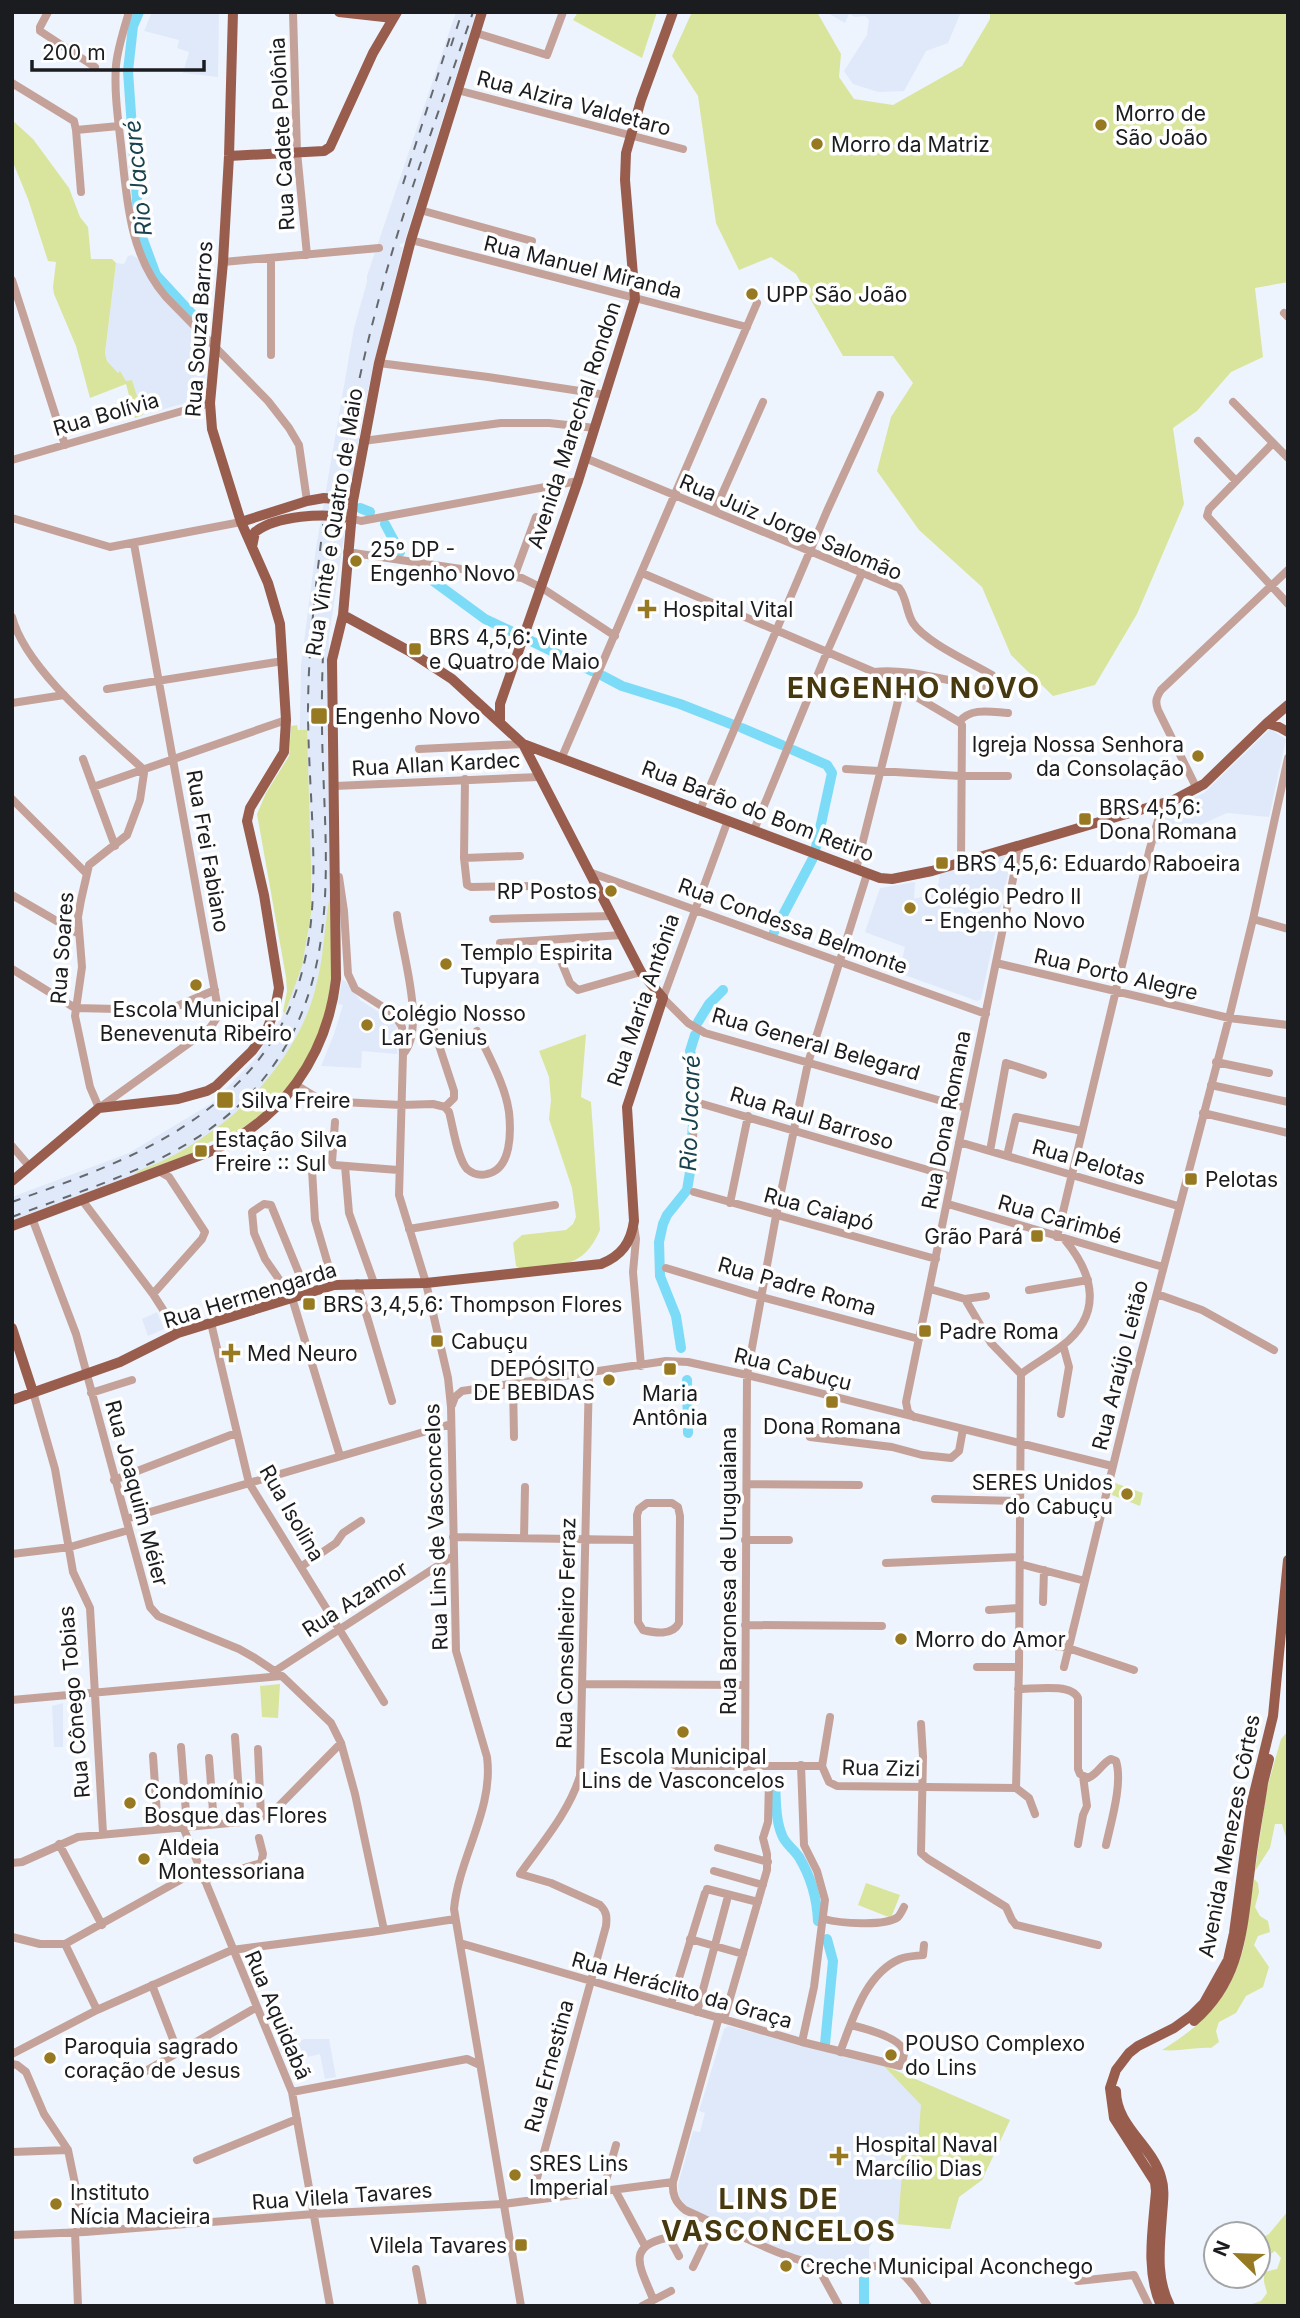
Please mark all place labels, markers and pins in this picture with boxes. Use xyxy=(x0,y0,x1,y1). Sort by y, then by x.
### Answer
place label: Morro de São João xyxy=(1115,101,1208,150)
marker: Morro de São João xyxy=(1093,117,1109,133)
place label: Morro da Matriz xyxy=(831,132,990,157)
marker: Morro da Matriz xyxy=(809,136,825,152)
place label: UPP São João xyxy=(766,282,907,307)
marker: UPP São João xyxy=(744,286,760,302)
place label: 25º DP - Engenho Novo xyxy=(370,537,515,586)
marker: 25º DP - Engenho Novo xyxy=(348,553,364,569)
place label: Hospital Vital xyxy=(663,597,793,622)
marker: Hospital Vital xyxy=(637,599,657,619)
place label: BRS 4,5,6: Vinte e Quatro de Maio xyxy=(429,625,600,674)
marker: BRS 4,5,6: Vinte e Quatro de Maio xyxy=(407,641,423,657)
place label: Engenho Novo xyxy=(335,704,480,729)
marker: Engenho Novo xyxy=(309,706,329,726)
place label: Igreja Nossa Senhora da Consolação xyxy=(972,732,1184,781)
marker: Igreja Nossa Senhora da Consolação xyxy=(1190,748,1206,764)
place label: BRS 4,5,6: Dona Romana xyxy=(1099,795,1237,844)
marker: BRS 4,5,6: Dona Romana xyxy=(1077,811,1093,827)
place label: BRS 4,5,6: Eduardo Raboeira xyxy=(956,851,1240,876)
marker: BRS 4,5,6: Eduardo Raboeira xyxy=(934,855,950,871)
place label: RP Postos xyxy=(497,879,597,904)
marker: RP Postos xyxy=(603,883,619,899)
place label: Colégio Pedro II - Engenho Novo xyxy=(924,884,1085,933)
marker: Colégio Pedro II - Engenho Novo xyxy=(902,900,918,916)
place label: Templo Espirita Tupyara xyxy=(460,940,613,989)
marker: Templo Espirita Tupyara xyxy=(438,956,454,972)
marker: Escola Municipal Benevenuta Ribeiro xyxy=(188,977,204,993)
place label: Escola Municipal Benevenuta Ribeiro xyxy=(100,997,292,1046)
place label: Colégio Nosso Lar Genius xyxy=(381,1001,526,1050)
marker: Colégio Nosso Lar Genius xyxy=(359,1017,375,1033)
place label: Silva Freire xyxy=(241,1088,351,1113)
marker: Silva Freire xyxy=(215,1090,235,1110)
place label: Estação Silva Freire :: Sul xyxy=(215,1127,347,1176)
marker: Estação Silva Freire :: Sul xyxy=(193,1143,209,1159)
place label: Pelotas xyxy=(1205,1167,1278,1192)
marker: Pelotas xyxy=(1183,1171,1199,1187)
place label: Grão Pará xyxy=(924,1224,1023,1249)
marker: Grão Pará xyxy=(1029,1228,1045,1244)
place label: BRS 3,4,5,6: Thompson Flores xyxy=(323,1292,622,1317)
marker: BRS 3,4,5,6: Thompson Flores xyxy=(301,1296,317,1312)
place label: Padre Roma xyxy=(939,1319,1059,1344)
marker: Padre Roma xyxy=(917,1323,933,1339)
place label: Cabuçu xyxy=(451,1329,528,1354)
marker: Cabuçu xyxy=(429,1333,445,1349)
place label: Med Neuro xyxy=(247,1341,358,1366)
marker: Med Neuro xyxy=(221,1343,241,1363)
place label: DEPÓSITO DE BEBIDAS xyxy=(473,1355,595,1405)
marker: Maria Antônia xyxy=(662,1361,678,1377)
marker: DEPÓSITO DE BEBIDAS xyxy=(601,1372,617,1388)
place label: Maria Antônia xyxy=(632,1381,708,1430)
marker: Dona Romana xyxy=(824,1394,840,1410)
place label: Dona Romana xyxy=(763,1414,901,1439)
place label: SERES Unidos do Cabuçu xyxy=(972,1470,1113,1519)
marker: SERES Unidos do Cabuçu xyxy=(1119,1486,1135,1502)
place label: Morro do Amor xyxy=(915,1627,1066,1652)
marker: Morro do Amor xyxy=(893,1631,909,1647)
marker: Escola Municipal Lins de Vasconcelos xyxy=(675,1724,691,1740)
place label: Escola Municipal Lins de Vasconcelos xyxy=(581,1744,785,1793)
place label: Condomínio Bosque das Flores xyxy=(144,1779,327,1828)
marker: Condomínio Bosque das Flores xyxy=(122,1795,138,1811)
place label: Aldeia Montessoriana xyxy=(158,1835,305,1884)
marker: Aldeia Montessoriana xyxy=(136,1851,152,1867)
place label: POUSO Complexo do Lins xyxy=(905,2031,1085,2080)
place label: Paroquia sagrado coração de Jesus xyxy=(64,2034,241,2083)
marker: POUSO Complexo do Lins xyxy=(883,2047,899,2063)
marker: Paroquia sagrado coração de Jesus xyxy=(42,2050,58,2066)
place label: Hospital Naval Marcílio Dias xyxy=(855,2132,998,2181)
marker: Hospital Naval Marcílio Dias xyxy=(829,2146,849,2166)
place label: SRES Lins Imperial xyxy=(529,2151,628,2200)
marker: SRES Lins Imperial xyxy=(507,2167,523,2183)
place label: Instituto Nícia Macieira xyxy=(70,2180,211,2229)
marker: Instituto Nícia Macieira xyxy=(48,2196,64,2212)
place label: Vilela Tavares xyxy=(369,2233,507,2258)
marker: Vilela Tavares xyxy=(513,2237,529,2253)
place label: Creche Municipal Aconchego xyxy=(800,2254,1093,2279)
marker: Creche Municipal Aconchego xyxy=(778,2258,794,2274)

